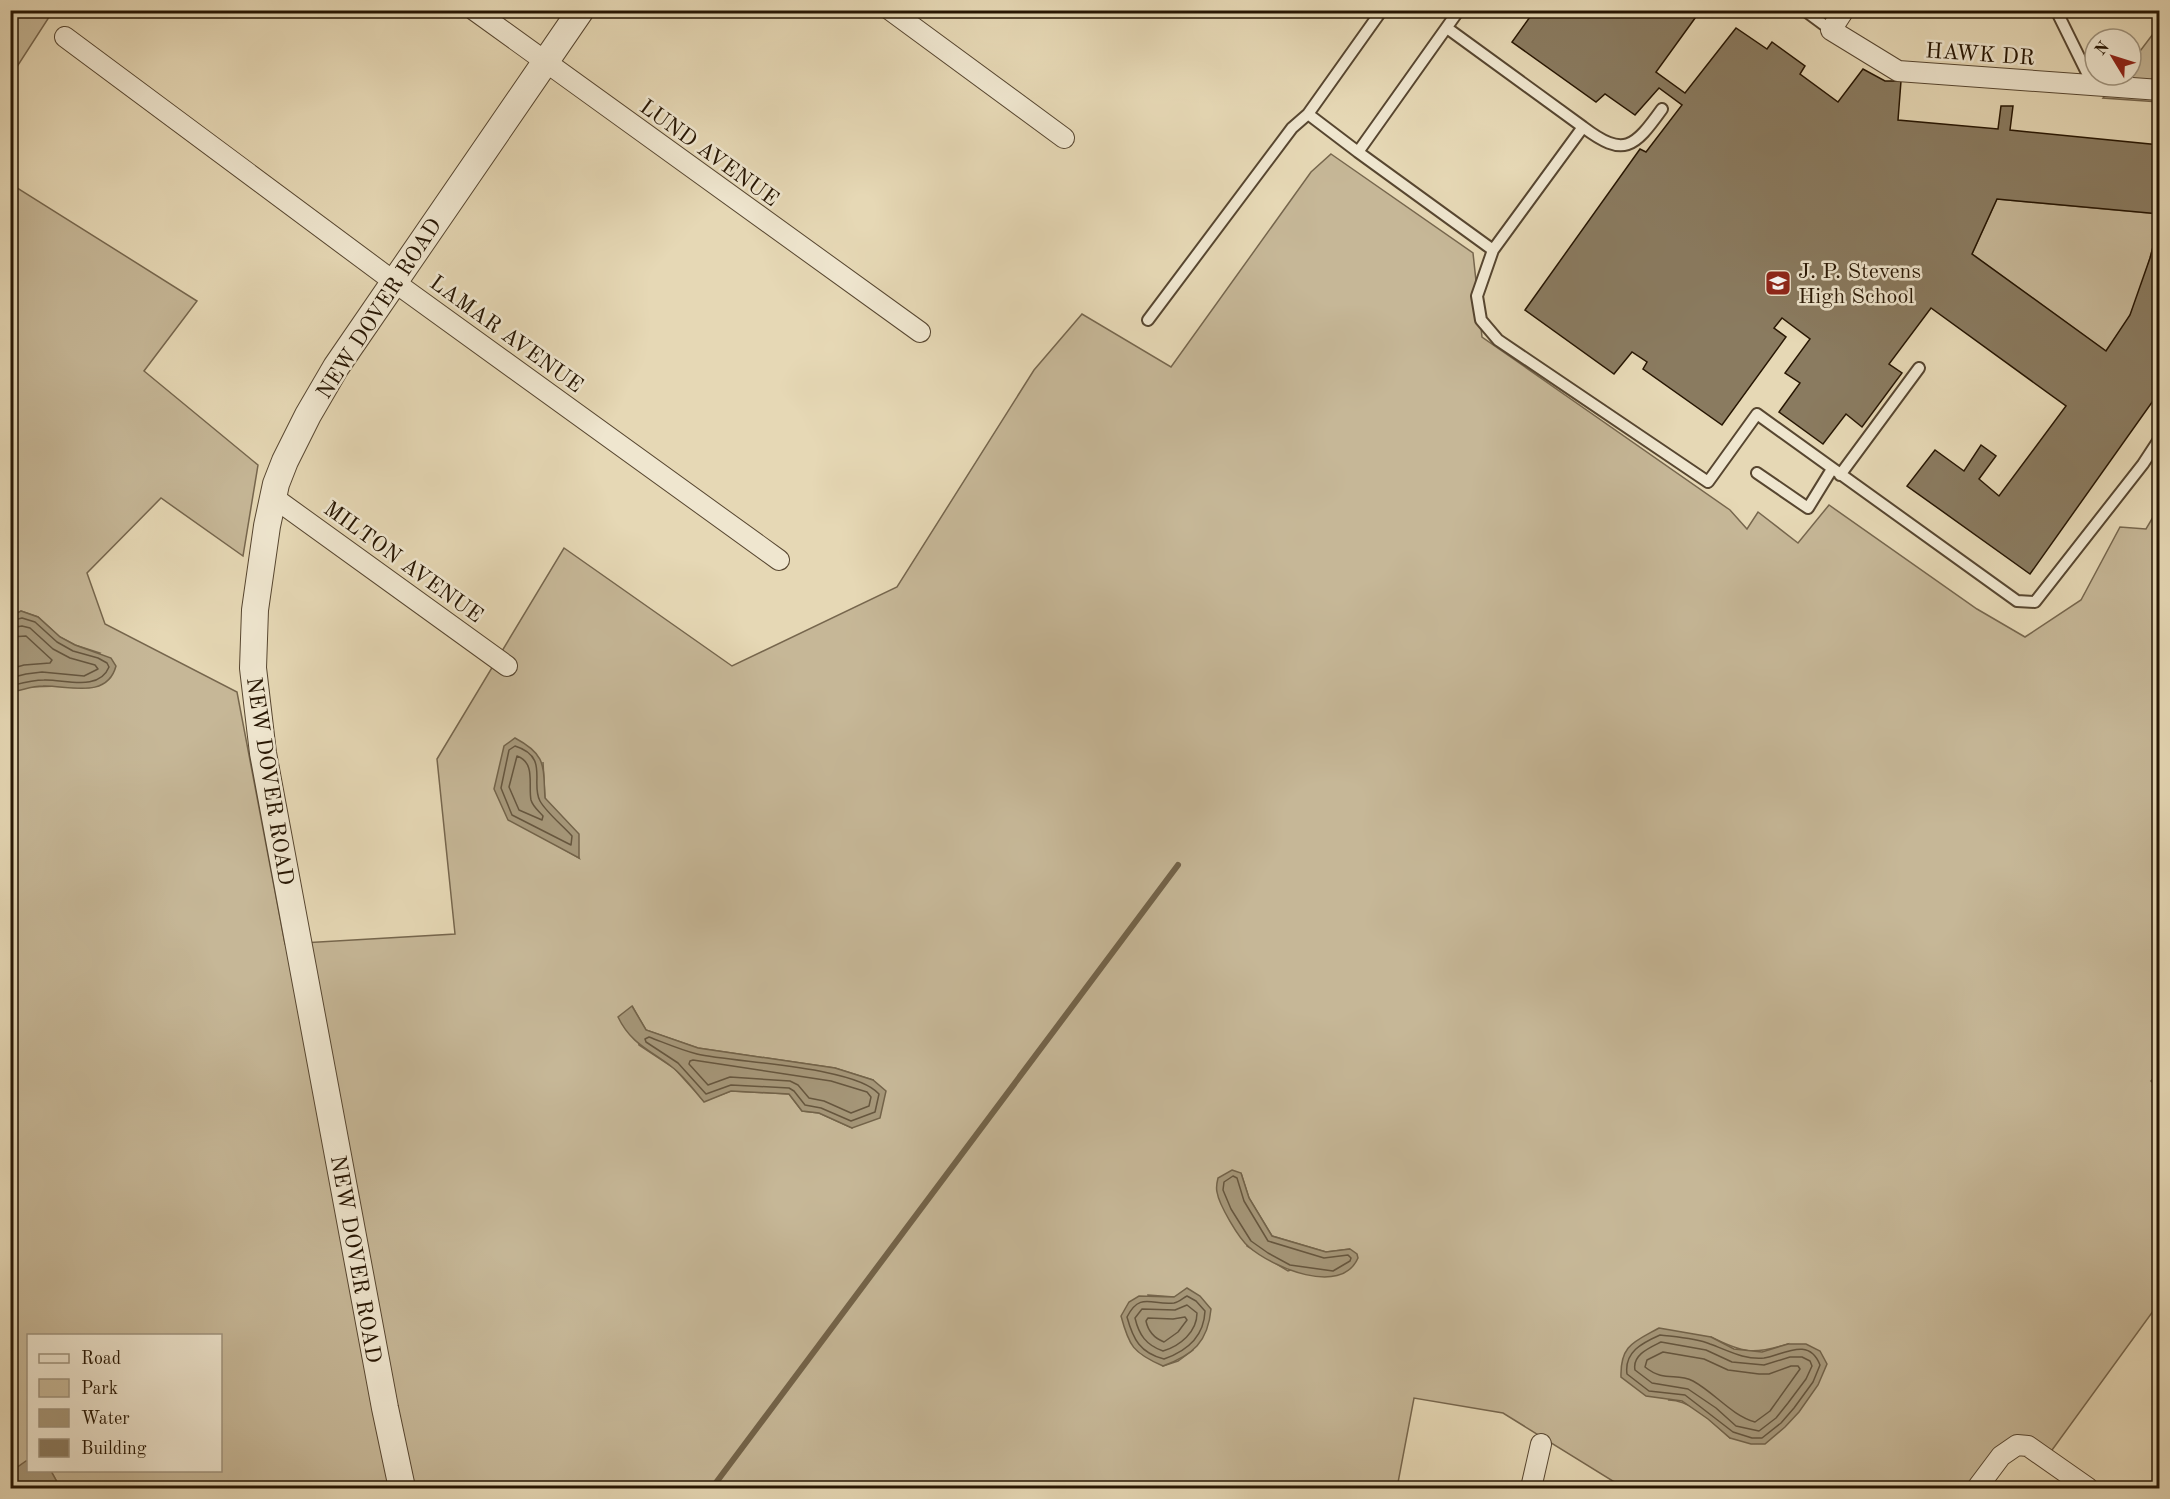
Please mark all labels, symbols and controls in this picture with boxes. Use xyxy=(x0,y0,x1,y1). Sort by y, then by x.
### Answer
north arrow xyxy=(2083,27,2143,87)
text: N xyxy=(2093,39,2113,59)
street label: HAWK DR xyxy=(1924,40,2036,70)
street label: LUND AVENUE xyxy=(635,96,782,211)
street label: NEW DOVER ROAD xyxy=(313,215,446,403)
place label: J. P. Stevens High School xyxy=(1798,261,1921,308)
school or university icon: J. P. Stevens High School xyxy=(1763,268,1793,298)
street label: LAMAR AVENUE xyxy=(425,272,586,397)
street label: MILTON AVENUE xyxy=(319,498,486,628)
street label: NEW DOVER ROAD xyxy=(242,676,296,887)
street label: NEW DOVER ROAD xyxy=(326,1154,384,1365)
legend xyxy=(27,1334,222,1472)
text: Road xyxy=(81,1350,121,1368)
text: Park xyxy=(81,1380,118,1398)
text: Water xyxy=(81,1410,130,1428)
text: Building xyxy=(81,1440,147,1458)

